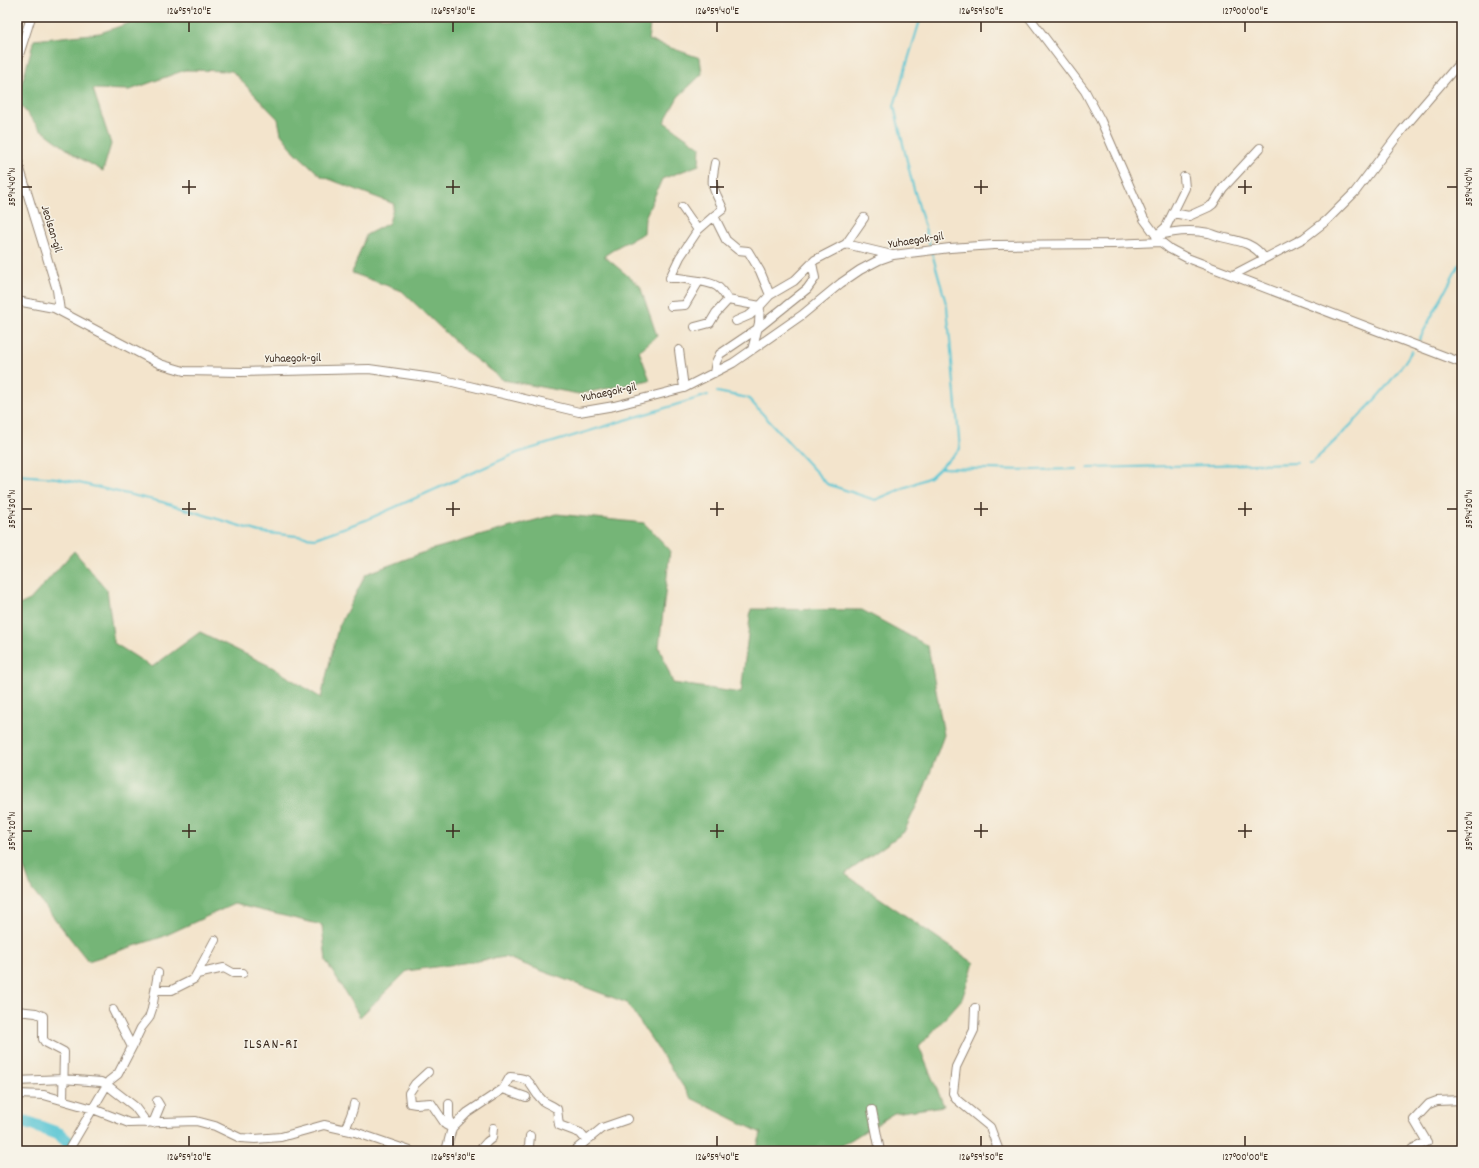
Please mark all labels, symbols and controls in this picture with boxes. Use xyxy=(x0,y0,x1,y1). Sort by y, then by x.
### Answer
text: 126°59'20"E xyxy=(167,5,211,19)
text: 126°59'30"E xyxy=(431,5,475,19)
text: 126°59'40"E xyxy=(695,5,739,19)
text: 126°59'50"E xyxy=(959,5,1003,19)
text: 127°00'00"E xyxy=(1222,5,1268,19)
text: 35°14'40"N xyxy=(6,168,20,206)
text: 35°14'40"N xyxy=(1463,168,1477,206)
street label: Jeolsan-gil xyxy=(36,203,66,255)
street label: Yuhaegok-gil xyxy=(887,228,945,254)
street label: Yuhaegok-gil xyxy=(265,350,321,368)
street label: Yuhaegok-gil xyxy=(580,379,638,407)
text: 35°14'30"N xyxy=(6,489,20,528)
text: 35°14'30"N xyxy=(1463,489,1477,528)
text: 35°14'20"N xyxy=(6,811,20,850)
text: 35°14'20"N xyxy=(1463,811,1477,850)
district label: ILSAN-RI xyxy=(244,1035,298,1055)
text: 126°59'20"E xyxy=(167,1151,211,1165)
text: 126°59'30"E xyxy=(431,1151,475,1165)
text: 126°59'40"E xyxy=(695,1151,739,1165)
text: 126°59'50"E xyxy=(959,1151,1003,1165)
text: 127°00'00"E xyxy=(1222,1151,1268,1165)

